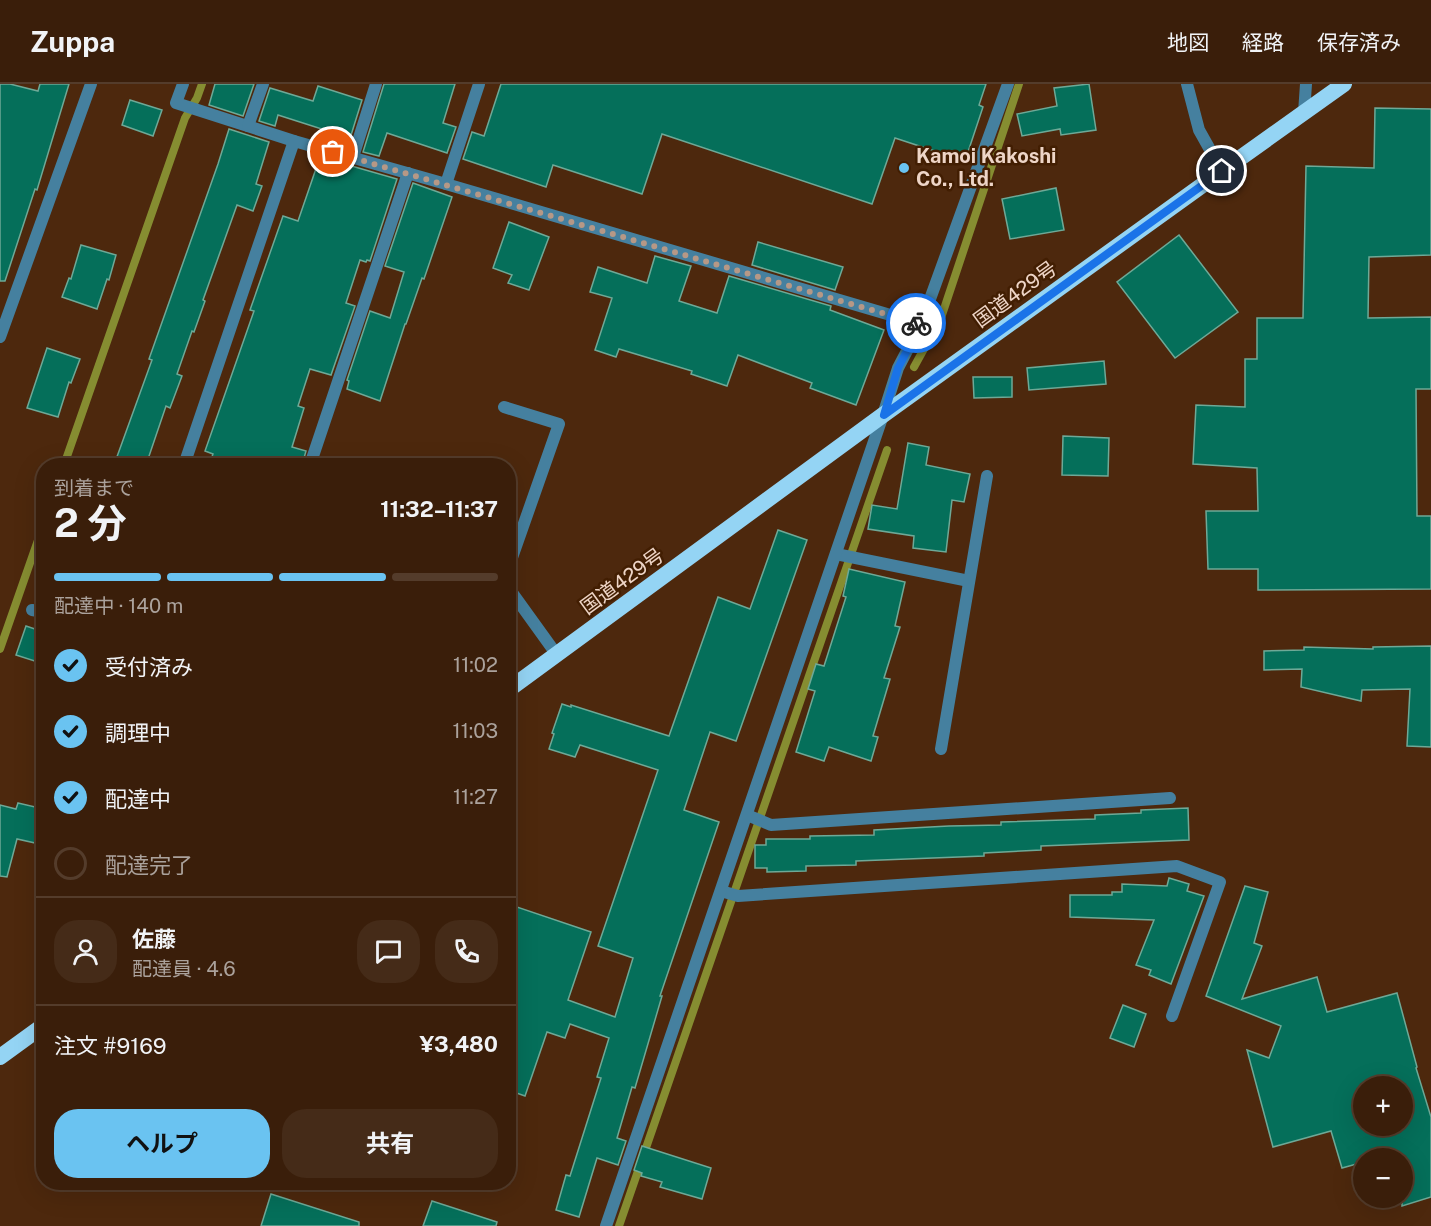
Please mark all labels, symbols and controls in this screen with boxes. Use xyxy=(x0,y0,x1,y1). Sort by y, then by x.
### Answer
text: Zuppa xyxy=(30,25,115,58)
text: 地図 xyxy=(1167,30,1209,55)
text: 経路 xyxy=(1242,30,1284,55)
text: 保存済み xyxy=(1317,30,1401,55)
pin xyxy=(307,126,358,177)
icon: bag xyxy=(316,135,349,168)
place label: Kamoi Kakoshi Co., Ltd. xyxy=(916,144,1056,191)
pin xyxy=(1196,145,1247,196)
icon: home xyxy=(1205,154,1238,187)
marker: Kamoi Kakoshi Co., Ltd. xyxy=(897,161,911,175)
street label: 国道429号 xyxy=(969,256,1061,332)
courier xyxy=(886,293,946,353)
icon: bike xyxy=(900,307,933,340)
text: 到着まで xyxy=(54,476,134,500)
text: 11:32–11:37 xyxy=(380,496,498,522)
text: 2 分 xyxy=(54,500,127,546)
street label: 国道429号 xyxy=(576,543,668,619)
text: 配達中 · 140 m xyxy=(54,594,183,618)
icon: check xyxy=(54,649,87,682)
text: 11:02 xyxy=(453,653,498,677)
text: 受付済み xyxy=(105,654,193,680)
icon: check xyxy=(54,715,87,748)
text: 11:03 xyxy=(453,719,498,743)
text: 調理中 xyxy=(105,720,171,746)
icon: check xyxy=(54,781,87,814)
text: 11:27 xyxy=(453,785,498,809)
text: 配達中 xyxy=(105,786,171,812)
text: 配達完了 xyxy=(105,852,193,878)
button: person xyxy=(54,920,117,983)
button: chat xyxy=(357,920,420,983)
button: phone xyxy=(435,920,498,983)
text: 佐藤 xyxy=(132,926,176,952)
text: 配達員 · 4.6 xyxy=(132,957,236,981)
text: ¥3,480 xyxy=(420,1031,498,1057)
text: 注文 #9169 xyxy=(54,1033,167,1059)
map controls xyxy=(1353,1076,1413,1208)
button: + xyxy=(1353,1076,1413,1136)
button: ヘルプ xyxy=(54,1109,270,1178)
button: 共有 xyxy=(282,1109,498,1178)
button: − xyxy=(1353,1148,1413,1208)

